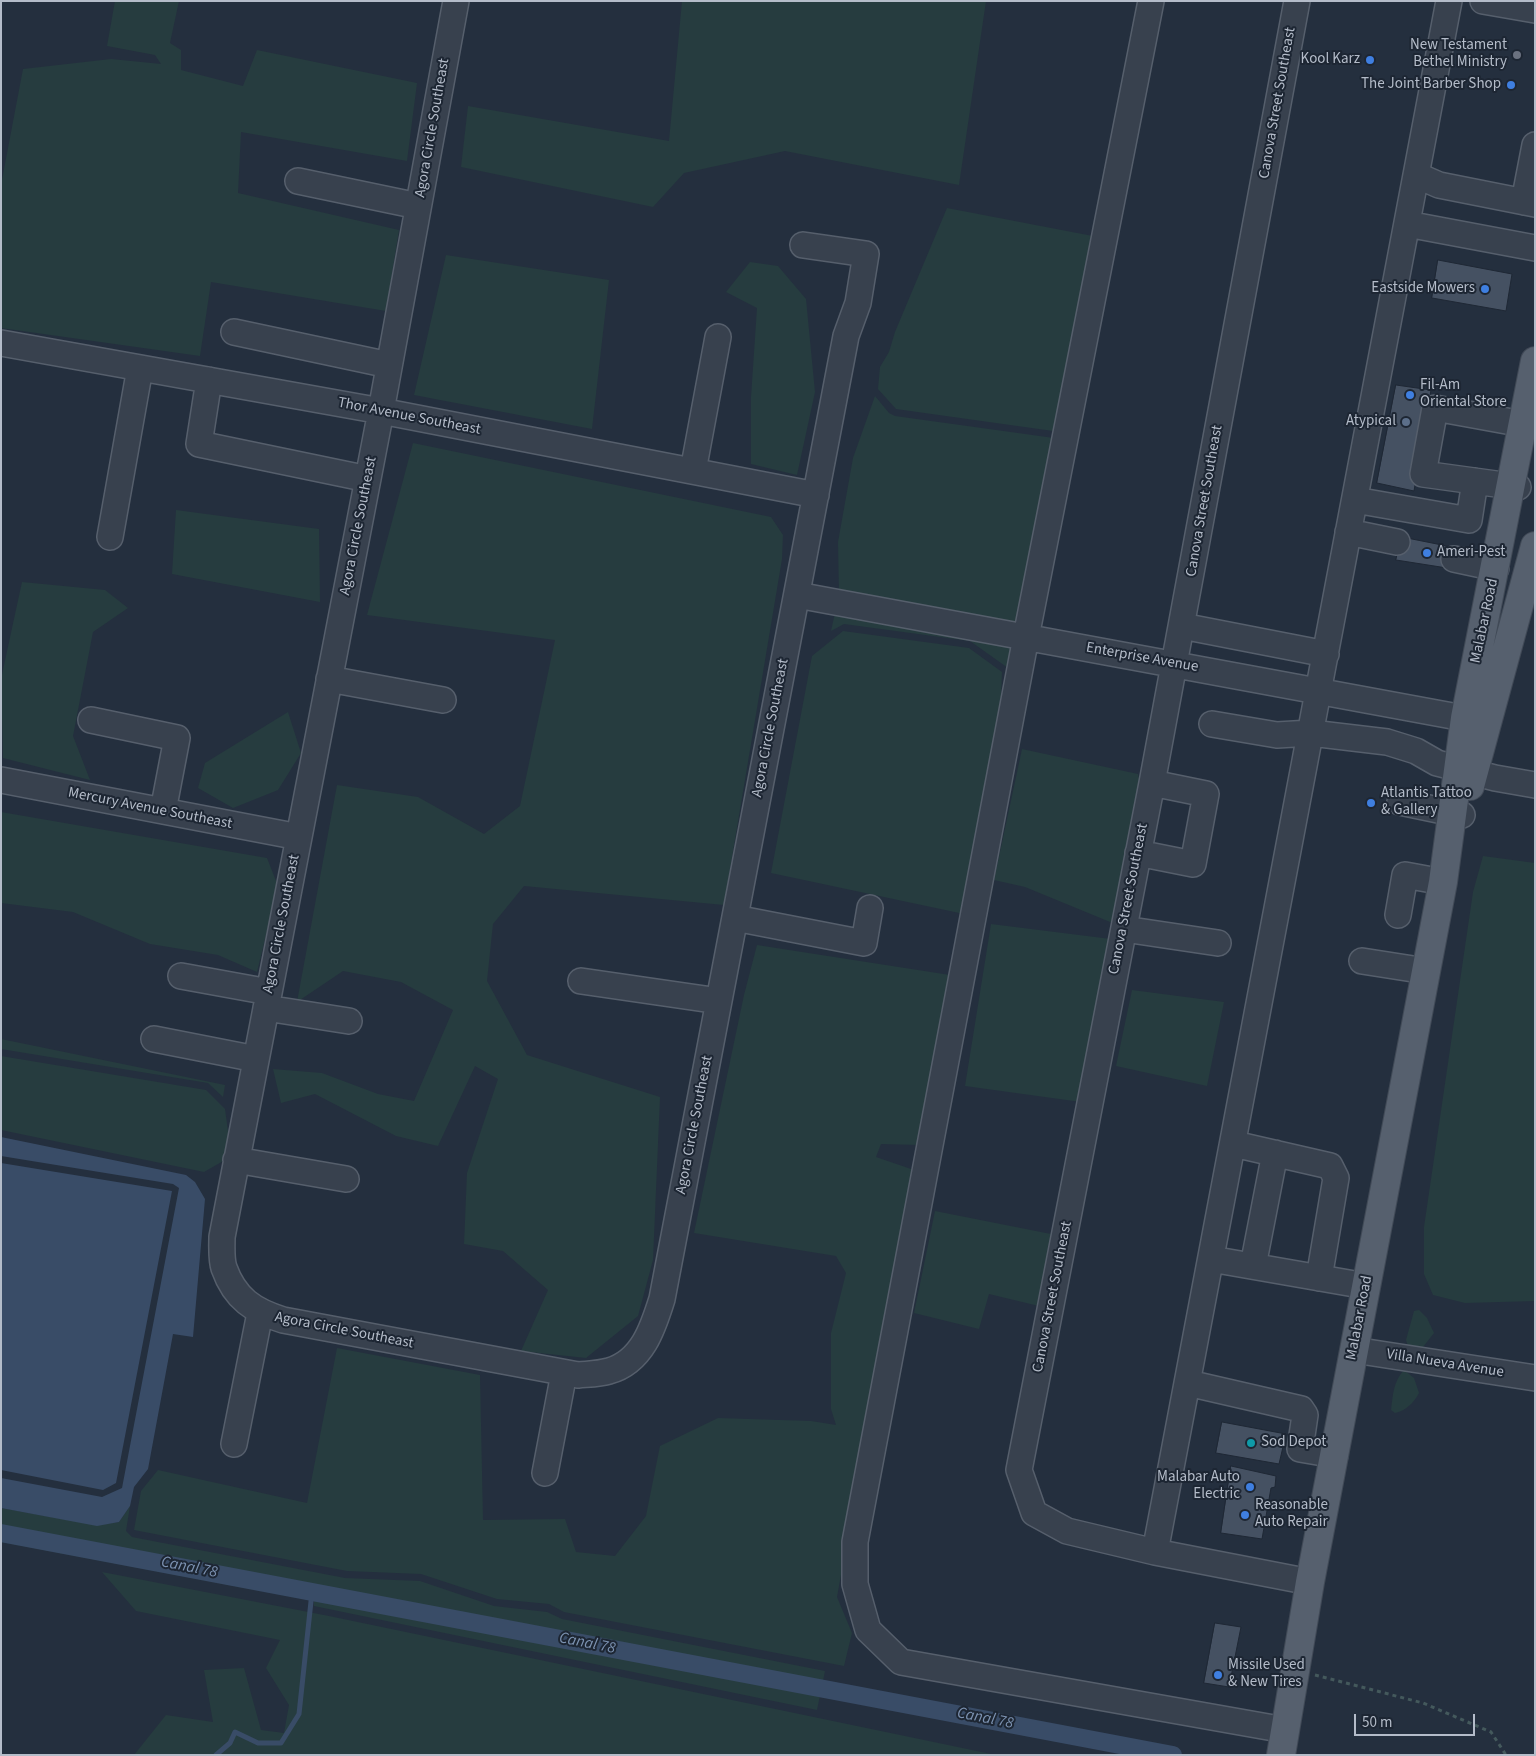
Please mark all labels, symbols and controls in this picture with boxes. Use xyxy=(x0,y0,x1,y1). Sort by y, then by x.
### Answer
street label: Canova Street Southeast xyxy=(1256,26,1300,180)
place label: New Testament Bethel Ministry xyxy=(1410,37,1507,72)
marker: New Testament Bethel Ministry xyxy=(1511,49,1523,61)
place label: Kool Karz xyxy=(1301,51,1360,69)
marker: Kool Karz xyxy=(1364,54,1376,66)
street label: Agora Circle Southeast xyxy=(412,57,454,199)
place label: The Joint Barber Shop xyxy=(1361,76,1501,94)
marker: The Joint Barber Shop xyxy=(1505,79,1517,91)
place label: Eastside Mowers xyxy=(1371,280,1475,298)
marker: Eastside Mowers xyxy=(1479,283,1491,295)
place label: Fil-Am Oriental Store xyxy=(1420,377,1507,412)
marker: Fil-Am Oriental Store xyxy=(1404,389,1416,401)
street label: Thor Avenue Southeast xyxy=(336,394,482,440)
place label: Atypical xyxy=(1346,413,1396,431)
marker: Atypical xyxy=(1400,416,1412,428)
street label: Canova Street Southeast xyxy=(1183,424,1227,578)
street label: Agora Circle Southeast xyxy=(337,455,381,597)
place label: Ameri-Pest xyxy=(1437,544,1505,562)
marker: Ameri-Pest xyxy=(1421,547,1433,559)
street label: Malabar Road xyxy=(1467,577,1503,665)
street label: Enterprise Avenue xyxy=(1084,639,1200,677)
street label: Agora Circle Southeast xyxy=(749,657,793,799)
street label: Mercury Avenue Southeast xyxy=(67,784,233,834)
place label: Atlantis Tattoo & Gallery xyxy=(1381,785,1472,820)
marker: Atlantis Tattoo & Gallery xyxy=(1365,797,1377,809)
street label: Canova Street Southeast xyxy=(1106,822,1152,976)
street label: Agora Circle Southeast xyxy=(260,853,304,995)
street label: Agora Circle Southeast xyxy=(673,1054,717,1196)
street label: Canova Street Southeast xyxy=(1030,1220,1076,1374)
street label: Malabar Road xyxy=(1343,1274,1377,1362)
street label: Agora Circle Southeast xyxy=(273,1309,415,1353)
street label: Villa Nueva Avenue xyxy=(1385,1346,1505,1382)
place label: Sod Depot xyxy=(1261,1434,1326,1452)
marker: Sod Depot xyxy=(1245,1437,1257,1449)
place label: Malabar Auto Electric xyxy=(1157,1469,1240,1504)
marker: Malabar Auto Electric xyxy=(1244,1481,1256,1493)
place label: Reasonable Auto Repair xyxy=(1255,1497,1328,1532)
marker: Reasonable Auto Repair xyxy=(1239,1509,1251,1521)
water label: Canal 78 xyxy=(159,1553,219,1583)
water label: Canal 78 xyxy=(557,1629,617,1659)
place label: Missile Used & New Tires xyxy=(1228,1657,1305,1692)
marker: Missile Used & New Tires xyxy=(1212,1669,1224,1681)
water label: Canal 78 xyxy=(955,1704,1015,1734)
scale bar xyxy=(1356,1704,1477,1736)
text: 50 m xyxy=(1362,1712,1392,1733)

